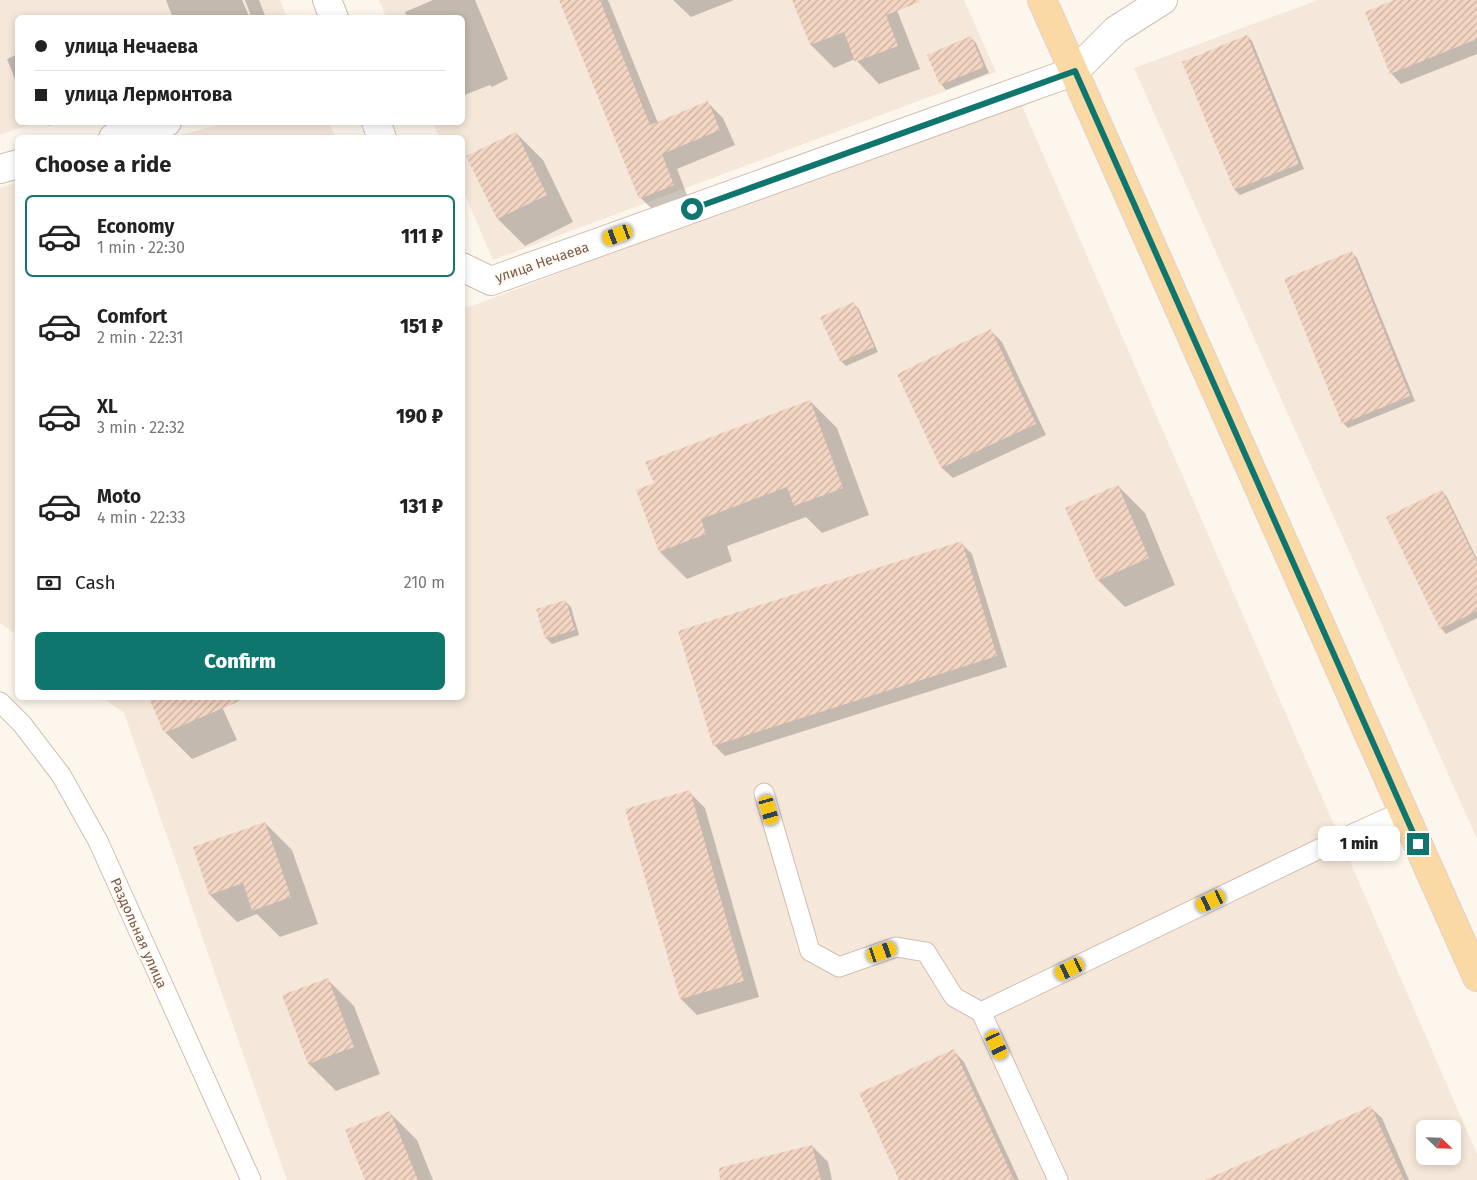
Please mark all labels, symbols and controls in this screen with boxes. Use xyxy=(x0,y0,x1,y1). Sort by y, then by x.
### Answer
text: улица Нечаева xyxy=(65,35,198,58)
text: улица Лермонтова xyxy=(65,83,232,106)
text: Choose a ride xyxy=(35,151,171,178)
route start xyxy=(681,198,703,220)
icon: car xyxy=(37,214,82,259)
text: Economy xyxy=(97,215,174,238)
car xyxy=(601,223,634,247)
text: 111 ₽ xyxy=(401,225,443,248)
text: 1 min · 22:30 xyxy=(97,238,185,257)
street label: улица Нечаева xyxy=(493,238,591,286)
icon: car xyxy=(37,304,82,349)
text: Comfort xyxy=(97,305,167,328)
text: 151 ₽ xyxy=(400,315,443,338)
text: 2 min · 22:31 xyxy=(97,328,183,347)
icon: car xyxy=(37,394,82,439)
text: XL xyxy=(97,395,118,418)
text: 190 ₽ xyxy=(396,405,443,428)
text: 3 min · 22:32 xyxy=(97,418,185,437)
icon: car xyxy=(37,484,82,529)
text: Moto xyxy=(97,485,141,508)
text: 131 ₽ xyxy=(400,495,443,518)
text: 4 min · 22:33 xyxy=(97,508,185,527)
icon: cash xyxy=(35,569,63,597)
text: Cash xyxy=(75,571,116,594)
text: 210 m xyxy=(404,573,445,592)
button: Confirm xyxy=(35,632,445,690)
car xyxy=(757,794,780,826)
callout: 1 min xyxy=(1318,826,1400,862)
route end xyxy=(1407,833,1429,855)
text: 1 min xyxy=(1340,834,1378,853)
street label: Раздольная улица xyxy=(107,875,171,991)
car xyxy=(1194,888,1227,914)
car xyxy=(865,940,898,964)
car xyxy=(1053,956,1086,982)
car xyxy=(983,1028,1010,1062)
north arrow xyxy=(1416,1120,1461,1165)
map controls xyxy=(1416,1120,1461,1165)

